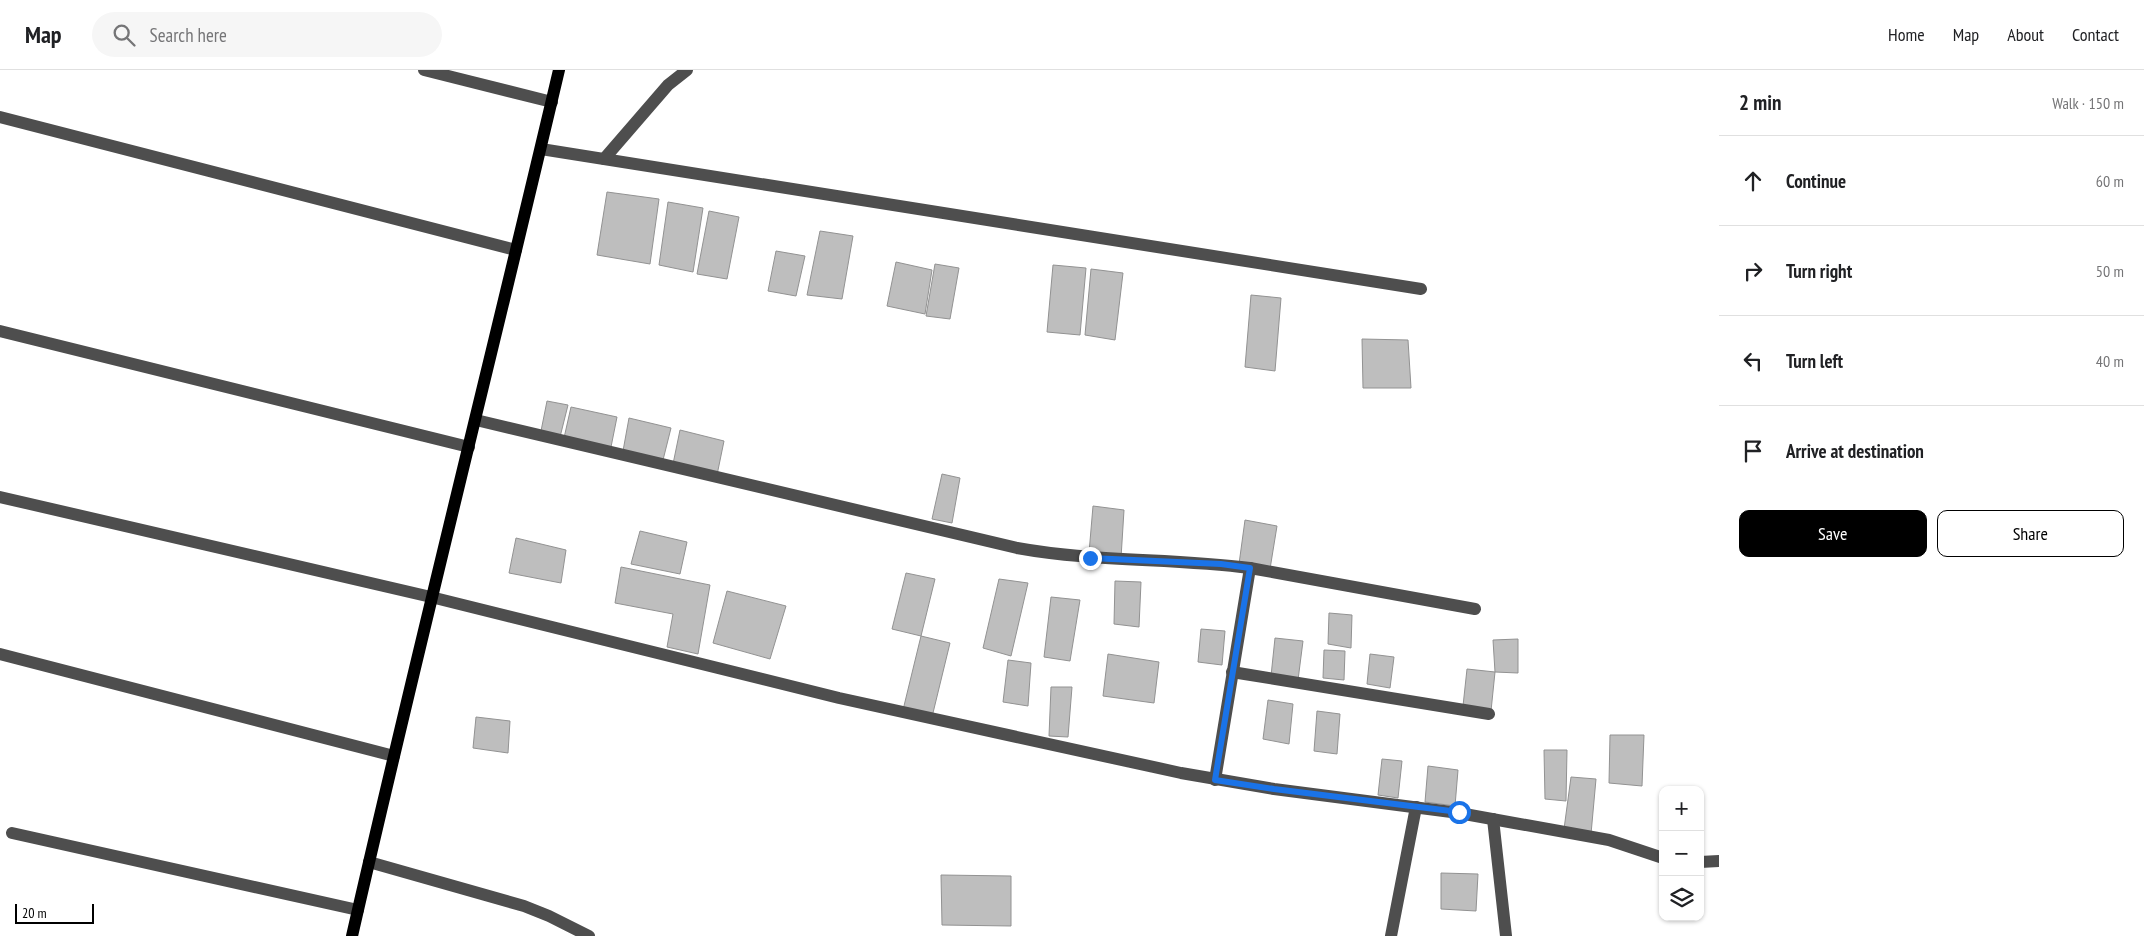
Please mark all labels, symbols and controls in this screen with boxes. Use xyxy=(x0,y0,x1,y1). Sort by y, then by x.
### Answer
search box xyxy=(92,12,442,57)
text: Map xyxy=(25,19,62,50)
icon: search xyxy=(110,21,138,49)
text: Search here xyxy=(150,23,227,47)
text: Home xyxy=(1888,23,1925,46)
text: Map xyxy=(1953,23,1979,46)
text: About xyxy=(2007,23,2044,46)
text: Contact xyxy=(2072,23,2119,46)
text: 2 min xyxy=(1739,89,1781,116)
text: Walk · 150 m xyxy=(2052,93,2124,113)
icon: ahead xyxy=(1739,167,1767,195)
text: Continue xyxy=(1786,169,1846,193)
text: 60 m xyxy=(2096,171,2124,191)
icon: right xyxy=(1739,257,1767,285)
text: Turn right xyxy=(1786,259,1852,283)
text: 50 m xyxy=(2096,261,2124,281)
icon: left xyxy=(1739,347,1767,375)
text: Turn left xyxy=(1786,349,1843,373)
text: 40 m xyxy=(2096,351,2124,371)
icon: arrive xyxy=(1739,437,1767,465)
text: Arrive at destination xyxy=(1786,439,1924,463)
button: Save xyxy=(1739,510,1927,557)
button: Share xyxy=(1937,510,2124,557)
route end xyxy=(1079,547,1102,570)
map controls xyxy=(1659,786,1704,921)
button: + xyxy=(1659,786,1704,831)
route start xyxy=(1448,801,1471,824)
button: − xyxy=(1659,831,1704,876)
button: layers xyxy=(1659,876,1704,921)
scale bar xyxy=(15,901,94,924)
text: 20 m xyxy=(22,904,47,922)

